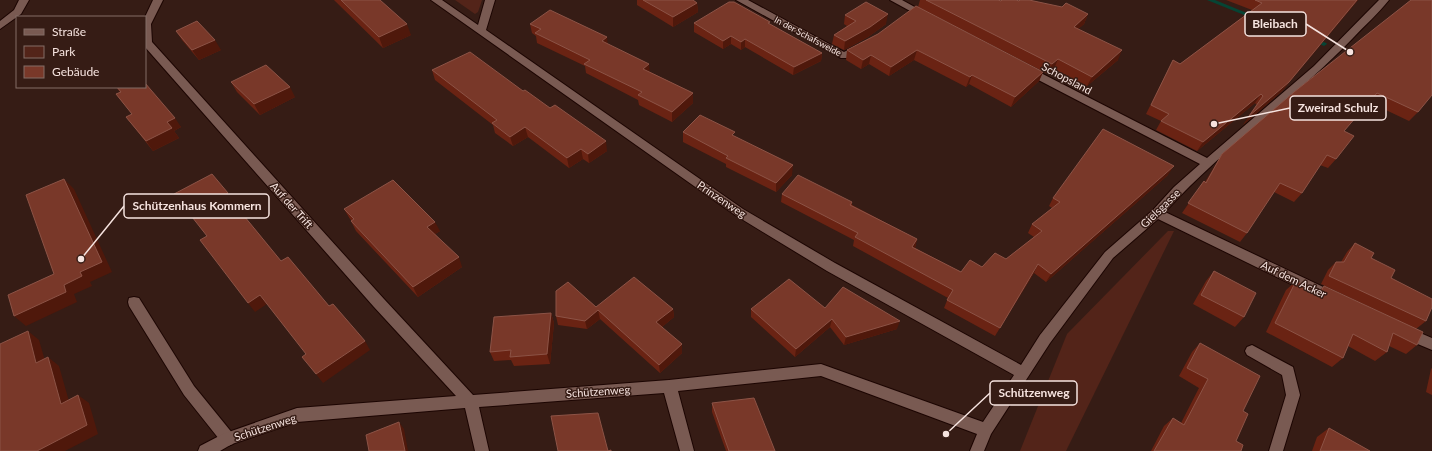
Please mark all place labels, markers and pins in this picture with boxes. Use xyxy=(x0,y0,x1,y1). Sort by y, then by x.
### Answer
callout: Bleibach xyxy=(1245,12,1306,36)
callout: Zweirad Schulz xyxy=(1290,96,1386,120)
callout: Schützenhaus Kommern xyxy=(124,194,269,218)
callout: Schützenweg xyxy=(990,381,1077,405)

